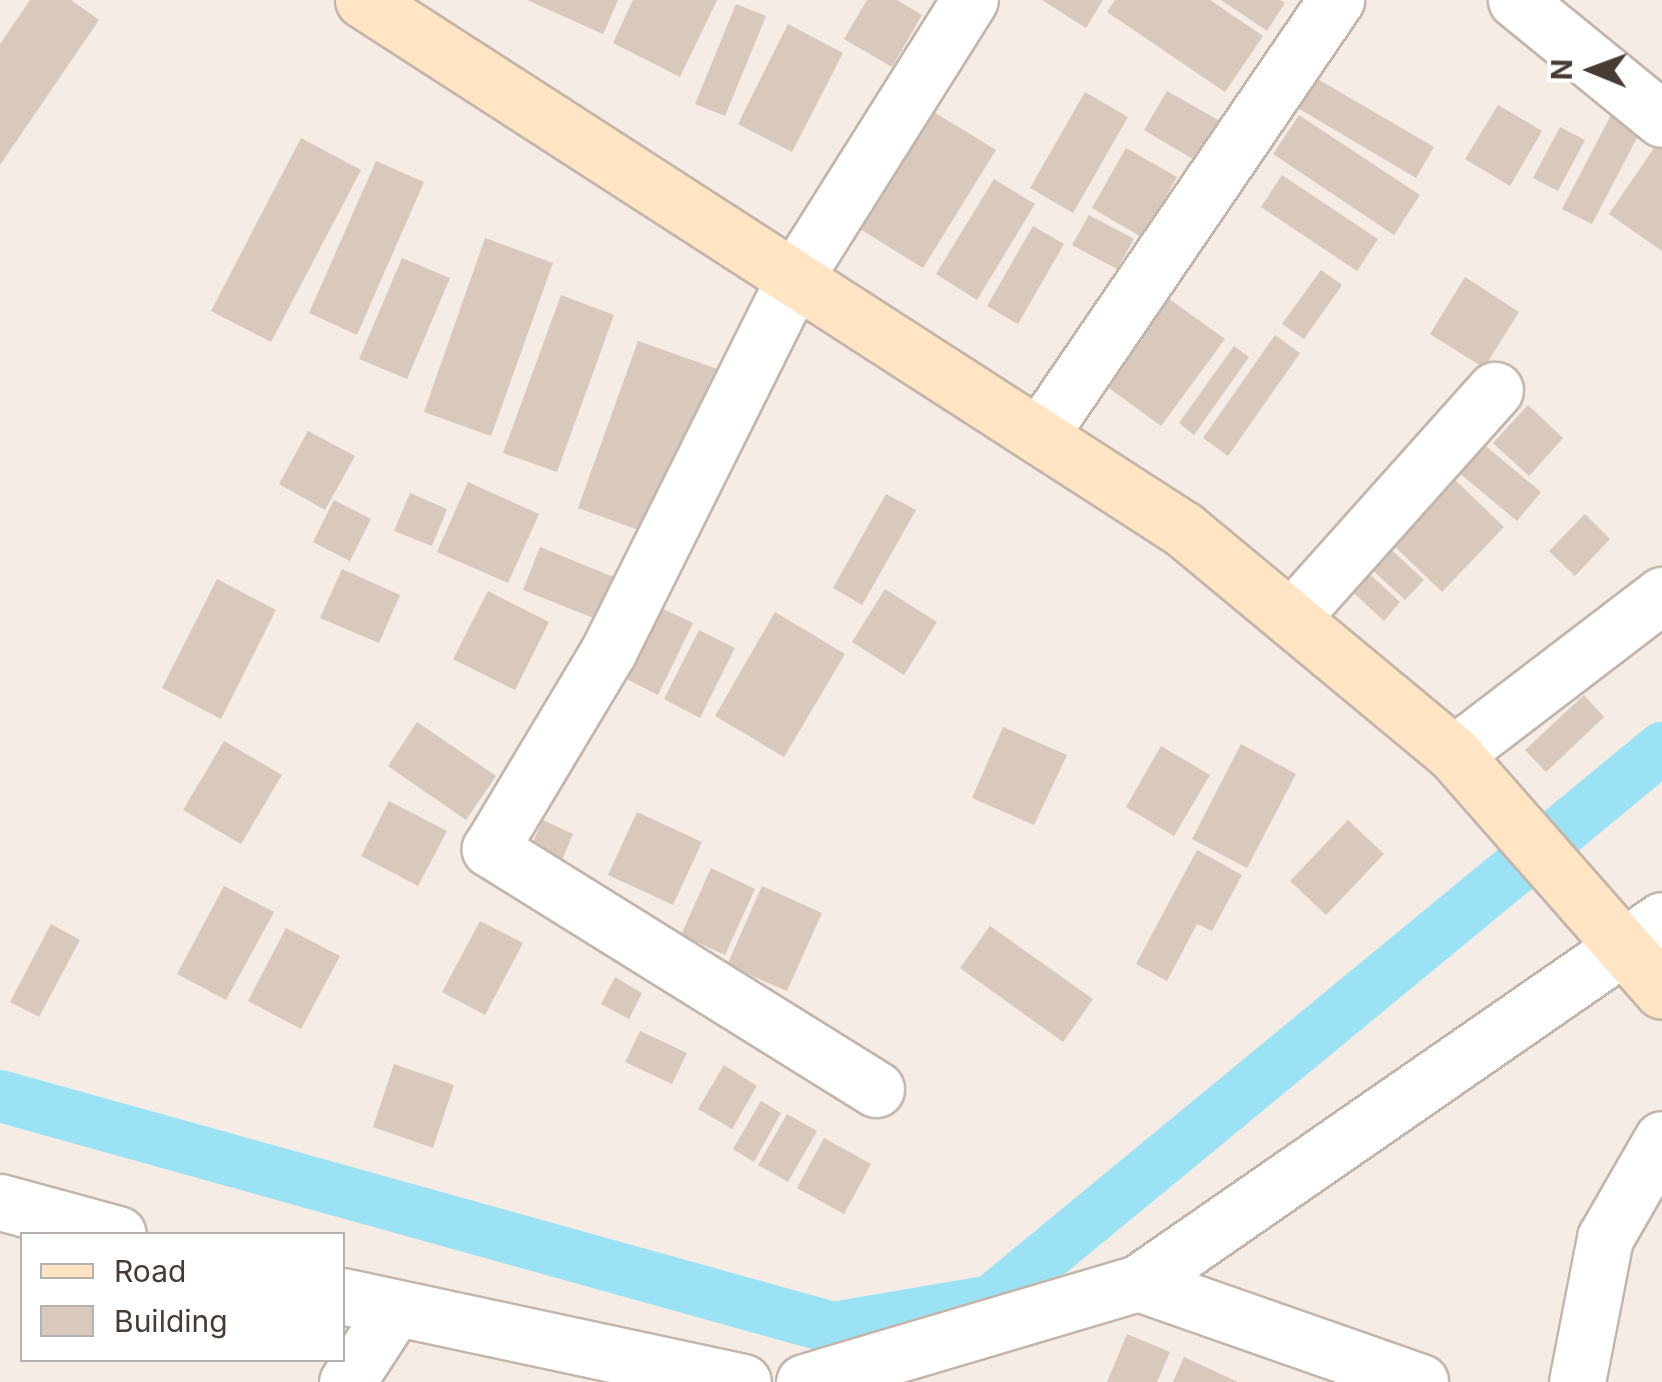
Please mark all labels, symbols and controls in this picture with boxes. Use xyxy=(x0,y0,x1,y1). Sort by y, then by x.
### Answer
north arrow xyxy=(1542,20,1642,120)
text: N xyxy=(1545,59,1579,80)
legend xyxy=(20,1232,345,1362)
text: Road xyxy=(114,1253,186,1289)
text: Building xyxy=(114,1303,228,1339)

